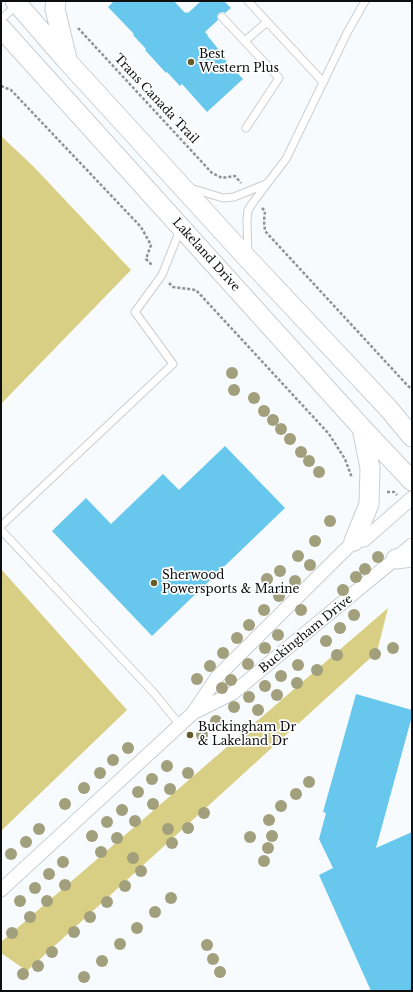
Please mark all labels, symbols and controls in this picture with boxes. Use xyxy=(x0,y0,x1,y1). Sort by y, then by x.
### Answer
place label: Best Western Plus xyxy=(199,48,279,76)
street label: Trans Canada Trail xyxy=(111,51,201,147)
marker: Best Western Plus xyxy=(186,57,196,67)
street label: Lakeland Drive xyxy=(169,215,243,295)
place label: Sherwood Powersports & Marine xyxy=(162,569,299,597)
marker: Sherwood Powersports & Marine xyxy=(149,578,159,588)
street label: Buckingham Drive xyxy=(256,592,356,676)
place label: Buckingham Dr & Lakeland Dr xyxy=(198,721,296,749)
marker: Buckingham Dr & Lakeland Dr xyxy=(185,730,195,740)

